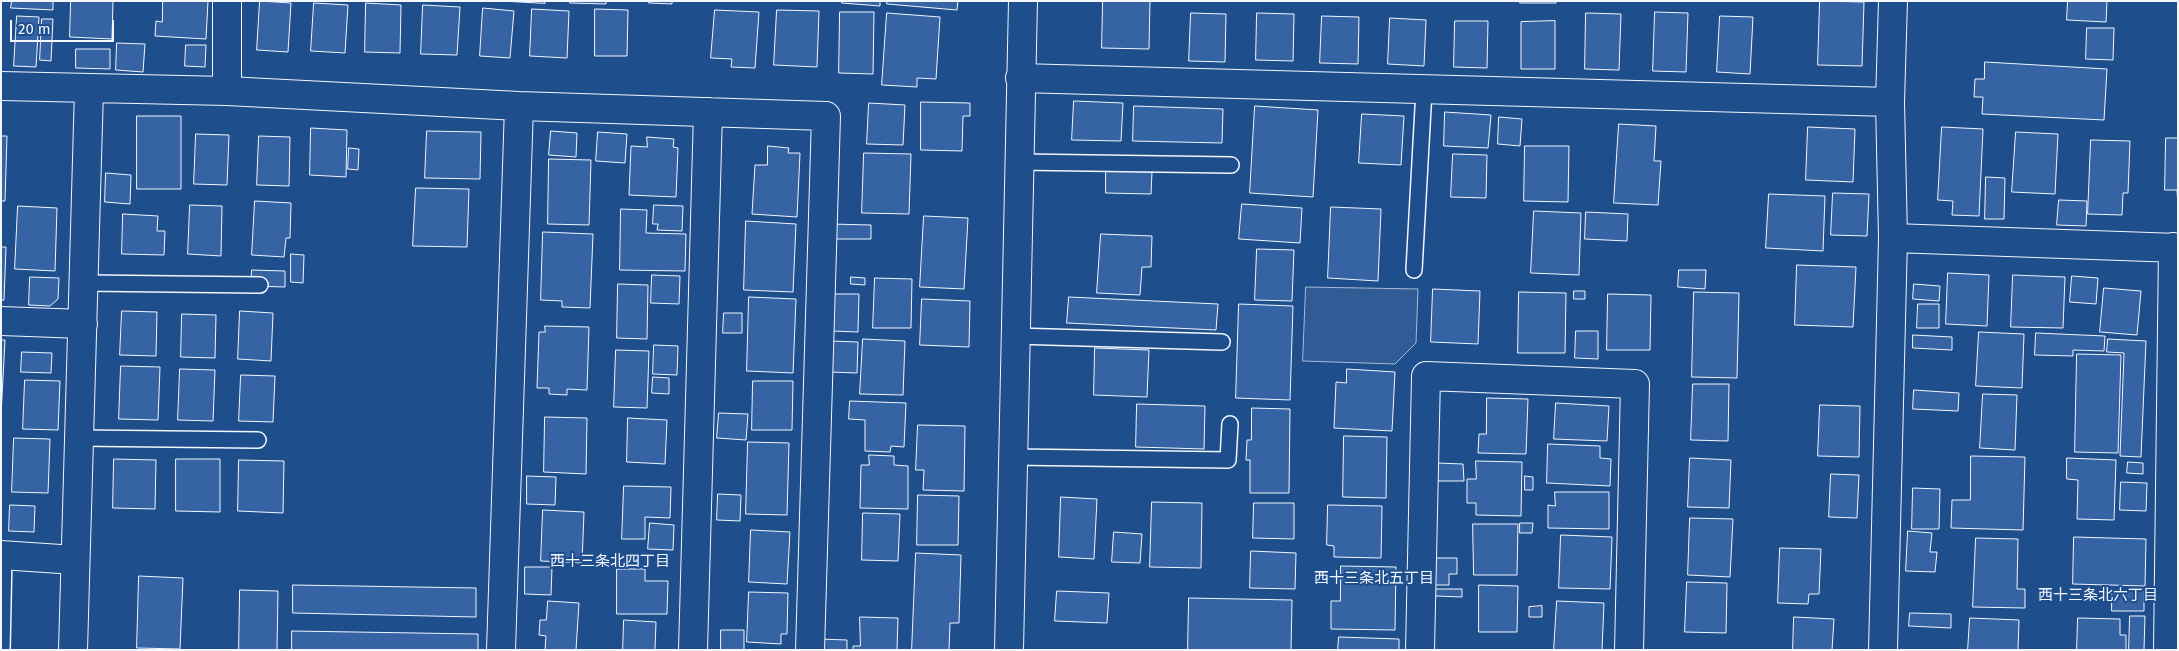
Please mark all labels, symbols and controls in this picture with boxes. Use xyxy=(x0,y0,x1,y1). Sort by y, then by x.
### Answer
scale bar xyxy=(12,10,116,42)
text: 20 m xyxy=(18,20,51,38)
district label: 西十三条北四丁目 xyxy=(550,553,670,571)
district label: 西十三条北五丁目 xyxy=(1314,570,1434,588)
district label: 西十三条北六丁目 xyxy=(2038,587,2158,605)

